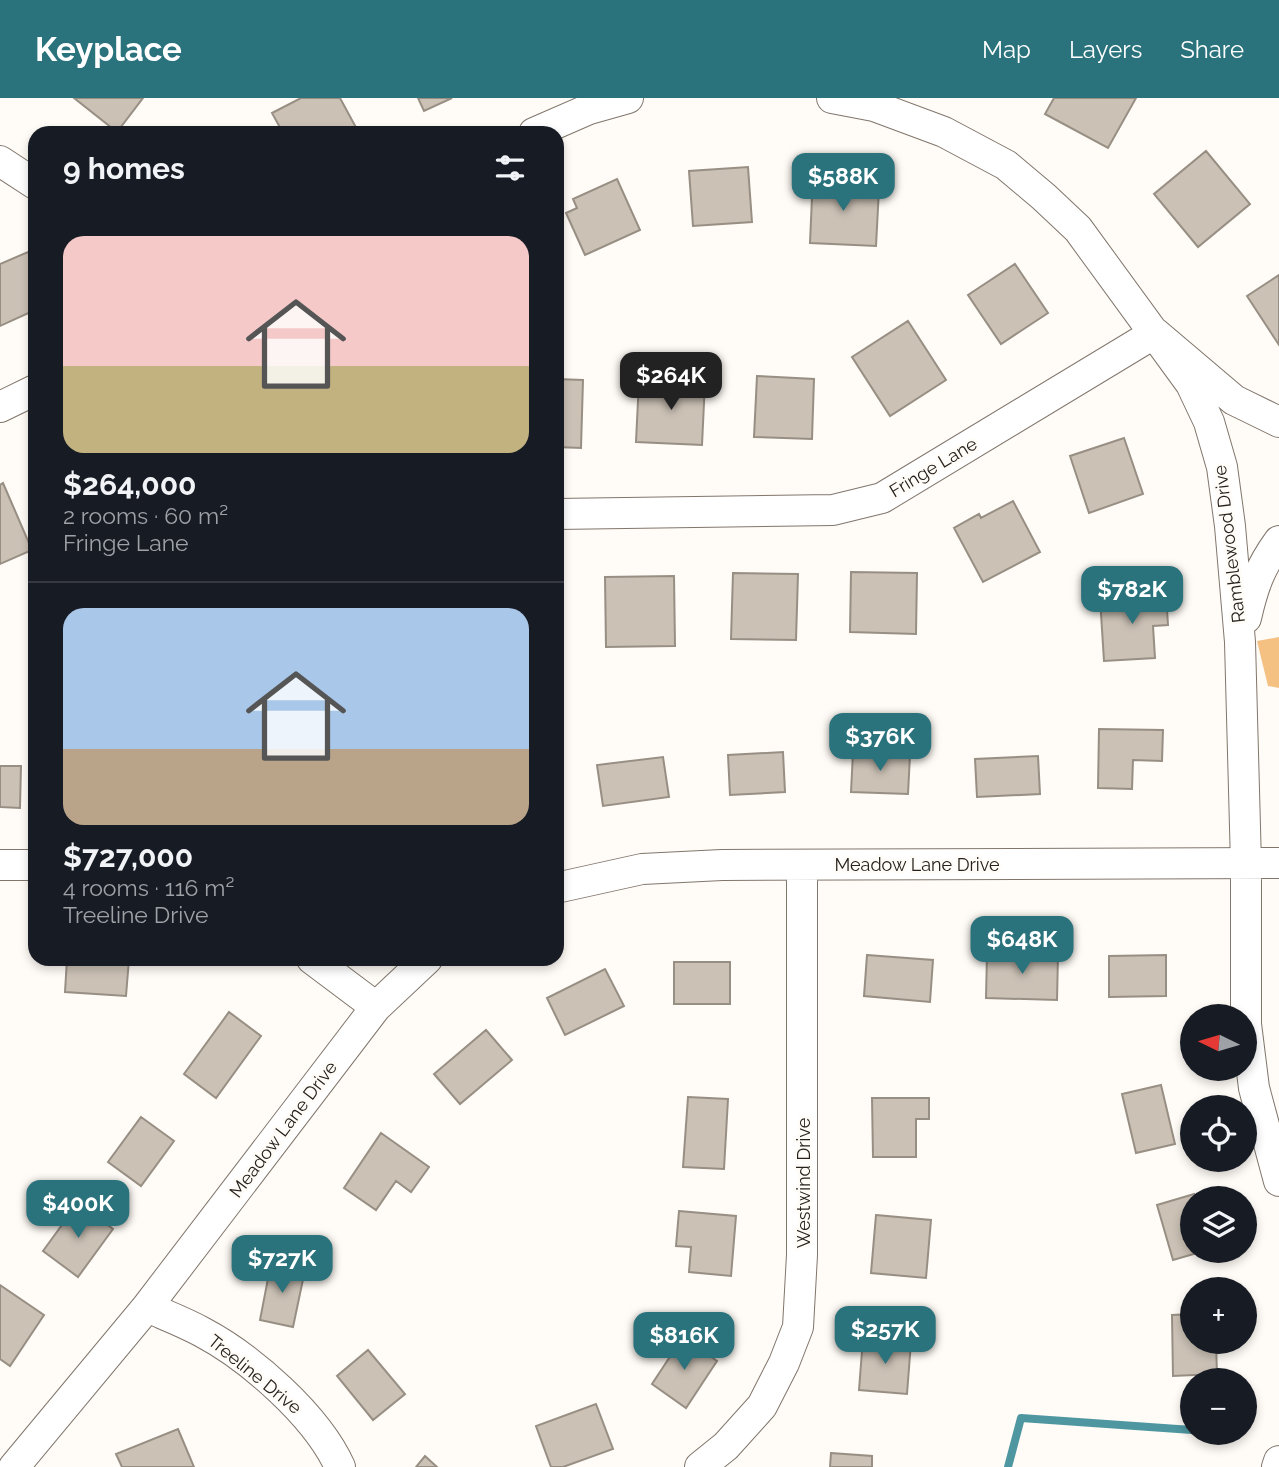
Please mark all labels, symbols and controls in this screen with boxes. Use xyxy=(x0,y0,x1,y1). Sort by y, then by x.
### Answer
text: Keyplace xyxy=(35,30,182,69)
text: Map xyxy=(982,35,1031,64)
text: Layers xyxy=(1069,35,1142,64)
text: Share xyxy=(1180,35,1244,64)
icon: filters xyxy=(491,149,529,187)
text: 9 homes xyxy=(63,151,185,186)
pin: $588K xyxy=(794,153,892,213)
text: $588K xyxy=(808,162,878,189)
icon: home xyxy=(233,281,359,407)
pin: $264K xyxy=(622,352,720,412)
text: $264K xyxy=(636,361,706,388)
street label: Fringe Lane xyxy=(885,432,981,501)
street label: Ramblewood Drive xyxy=(1209,464,1249,624)
text: $264,000 xyxy=(63,467,197,502)
text: 2 rooms · 60 m² xyxy=(63,502,228,529)
text: Fringe Lane xyxy=(63,529,189,556)
pin: $782K xyxy=(1083,566,1181,626)
text: $782K xyxy=(1097,575,1167,602)
icon: home xyxy=(233,653,359,779)
pin: $376K xyxy=(831,714,929,773)
text: $376K xyxy=(845,722,915,749)
text: $727,000 xyxy=(63,839,193,874)
street label: Meadow Lane Drive xyxy=(834,854,1000,875)
text: 4 rooms · 116 m² xyxy=(63,874,234,901)
text: Treeline Drive xyxy=(63,901,209,928)
pin: $648K xyxy=(973,916,1071,976)
text: $648K xyxy=(987,925,1057,952)
north arrow xyxy=(1180,1004,1256,1082)
map controls xyxy=(1180,1004,1257,1445)
street label: Meadow Lane Drive xyxy=(225,1056,341,1201)
button: locate xyxy=(1180,1095,1257,1172)
street label: Westwind Drive xyxy=(793,1117,814,1248)
pin: $400K xyxy=(29,1180,127,1240)
button: layers xyxy=(1180,1186,1257,1263)
text: $400K xyxy=(42,1189,114,1216)
pin: $727K xyxy=(233,1236,331,1295)
text: $727K xyxy=(248,1244,316,1271)
button: + xyxy=(1180,1277,1257,1354)
pin: $257K xyxy=(836,1306,934,1366)
pin: $816K xyxy=(635,1312,733,1372)
text: $257K xyxy=(851,1315,919,1342)
text: $816K xyxy=(649,1321,719,1348)
street label: Treeline Drive xyxy=(204,1330,306,1418)
button: − xyxy=(1180,1368,1257,1445)

